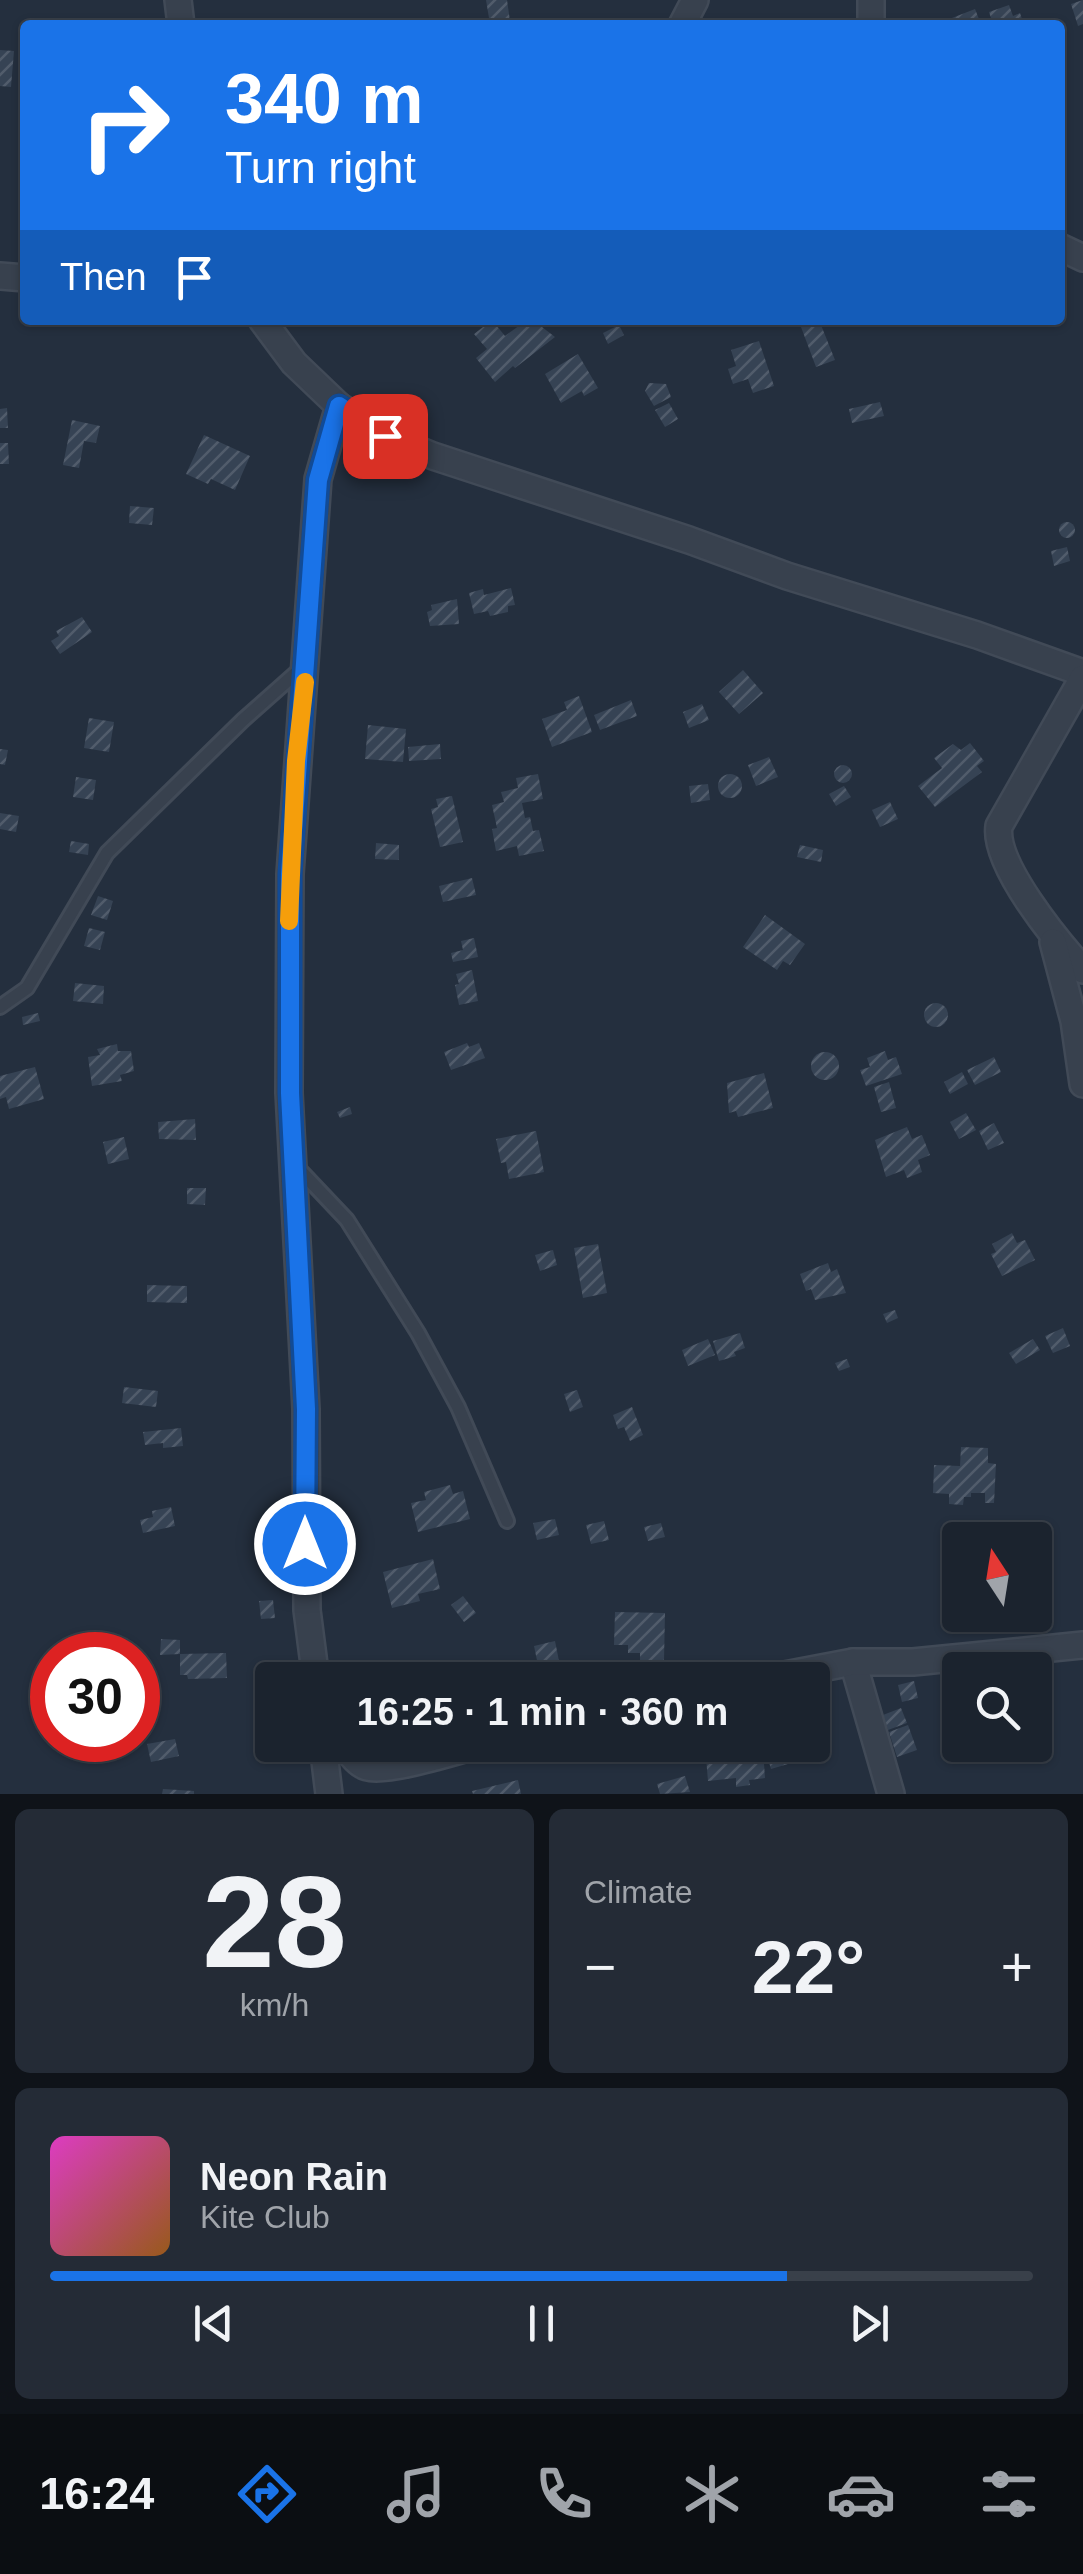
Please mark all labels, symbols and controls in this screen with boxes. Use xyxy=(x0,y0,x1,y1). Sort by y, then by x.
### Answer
icon: right xyxy=(60,60,190,190)
text: 340 m xyxy=(225,60,423,138)
text: Turn right xyxy=(225,142,416,193)
icon: arrive xyxy=(167,250,222,305)
text: Then xyxy=(60,256,147,298)
pin xyxy=(343,394,428,479)
icon: arrive xyxy=(358,409,413,464)
position arrow xyxy=(253,1492,357,1596)
north arrow xyxy=(942,1522,1052,1632)
map controls xyxy=(942,1522,1052,1762)
speed limit sign: 30 xyxy=(30,1632,160,1762)
button: search xyxy=(942,1652,1052,1762)
text: 16:25 · 1 min · 360 m xyxy=(357,1691,728,1733)
text: 28 xyxy=(202,1849,347,1995)
text: Climate xyxy=(584,1874,692,1910)
text: 22° xyxy=(752,1925,865,2009)
text: − xyxy=(584,1936,616,1998)
text: + xyxy=(1001,1936,1033,1998)
text: km/h xyxy=(240,1987,309,2023)
text: Neon Rain xyxy=(200,2156,388,2198)
text: Kite Club xyxy=(200,2199,330,2235)
icon: previous xyxy=(186,2296,241,2351)
icon: pause xyxy=(514,2296,569,2351)
icon: next xyxy=(842,2296,897,2351)
icon: directions xyxy=(232,2459,302,2529)
icon: music xyxy=(381,2459,451,2529)
icon: phone xyxy=(529,2459,599,2529)
icon: climate xyxy=(677,2459,747,2529)
icon: car xyxy=(826,2459,896,2529)
icon: filters xyxy=(974,2459,1044,2529)
text: 16:24 xyxy=(39,2468,154,2519)

